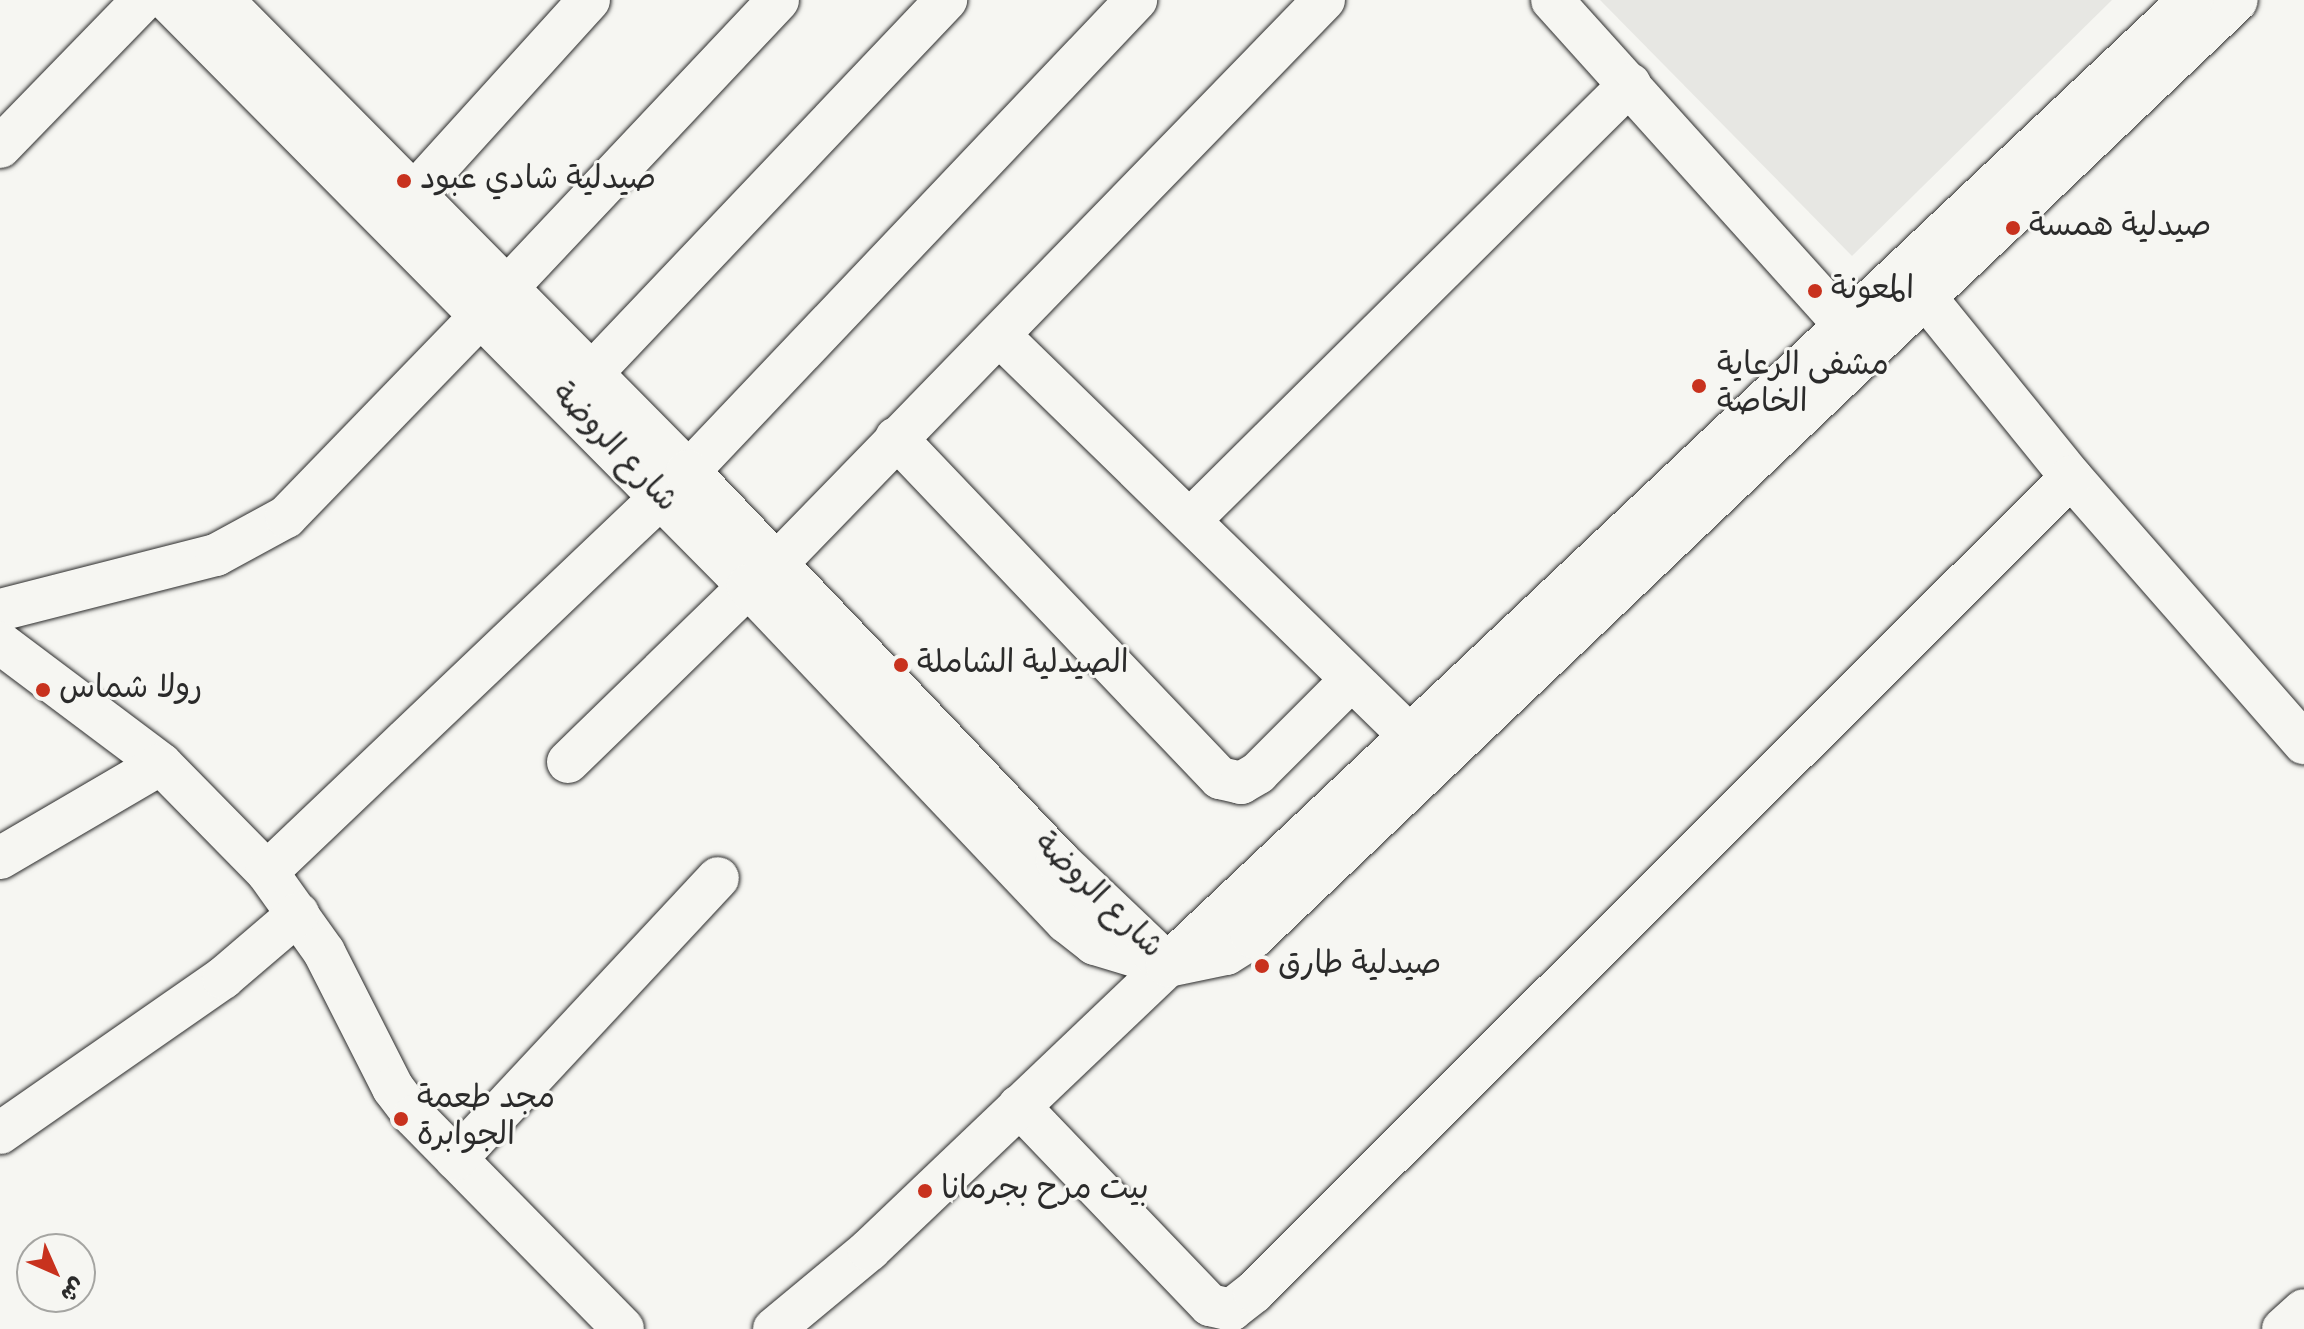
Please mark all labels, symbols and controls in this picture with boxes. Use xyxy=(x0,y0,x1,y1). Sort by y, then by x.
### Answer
place label: صيدلية شادي عبود xyxy=(420,162,656,200)
marker: صيدلية شادي عبود xyxy=(395,172,413,190)
place label: صيدلية همسة xyxy=(2029,209,2211,247)
marker: صيدلية همسة xyxy=(2004,219,2022,237)
place label: المعونة xyxy=(1831,272,1914,310)
marker: المعونة xyxy=(1806,282,1824,300)
place label: مشفى الرعاية الخاصة xyxy=(1717,349,1889,424)
marker: مشفى الرعاية الخاصة xyxy=(1688,375,1710,397)
street label: شارع الروضة xyxy=(542,376,684,522)
place label: الصيدلية الشاملة xyxy=(917,646,1129,684)
marker: الصيدلية الشاملة xyxy=(892,656,910,674)
place label: رولا شماس xyxy=(59,671,203,709)
marker: رولا شماس xyxy=(34,681,52,699)
street label: شارع الروضة xyxy=(1024,826,1170,968)
place label: صيدلية طارق xyxy=(1278,947,1441,985)
marker: صيدلية طارق xyxy=(1253,957,1271,975)
place label: مجد طعمة الجوابرة xyxy=(417,1082,555,1157)
marker: مجد طعمة الجوابرة xyxy=(392,1110,410,1128)
place label: بيت مرح بجرمانا xyxy=(941,1172,1149,1210)
marker: بيت مرح بجرمانا xyxy=(916,1182,934,1200)
north arrow xyxy=(16,1233,96,1313)
text: ش xyxy=(52,1269,91,1308)

